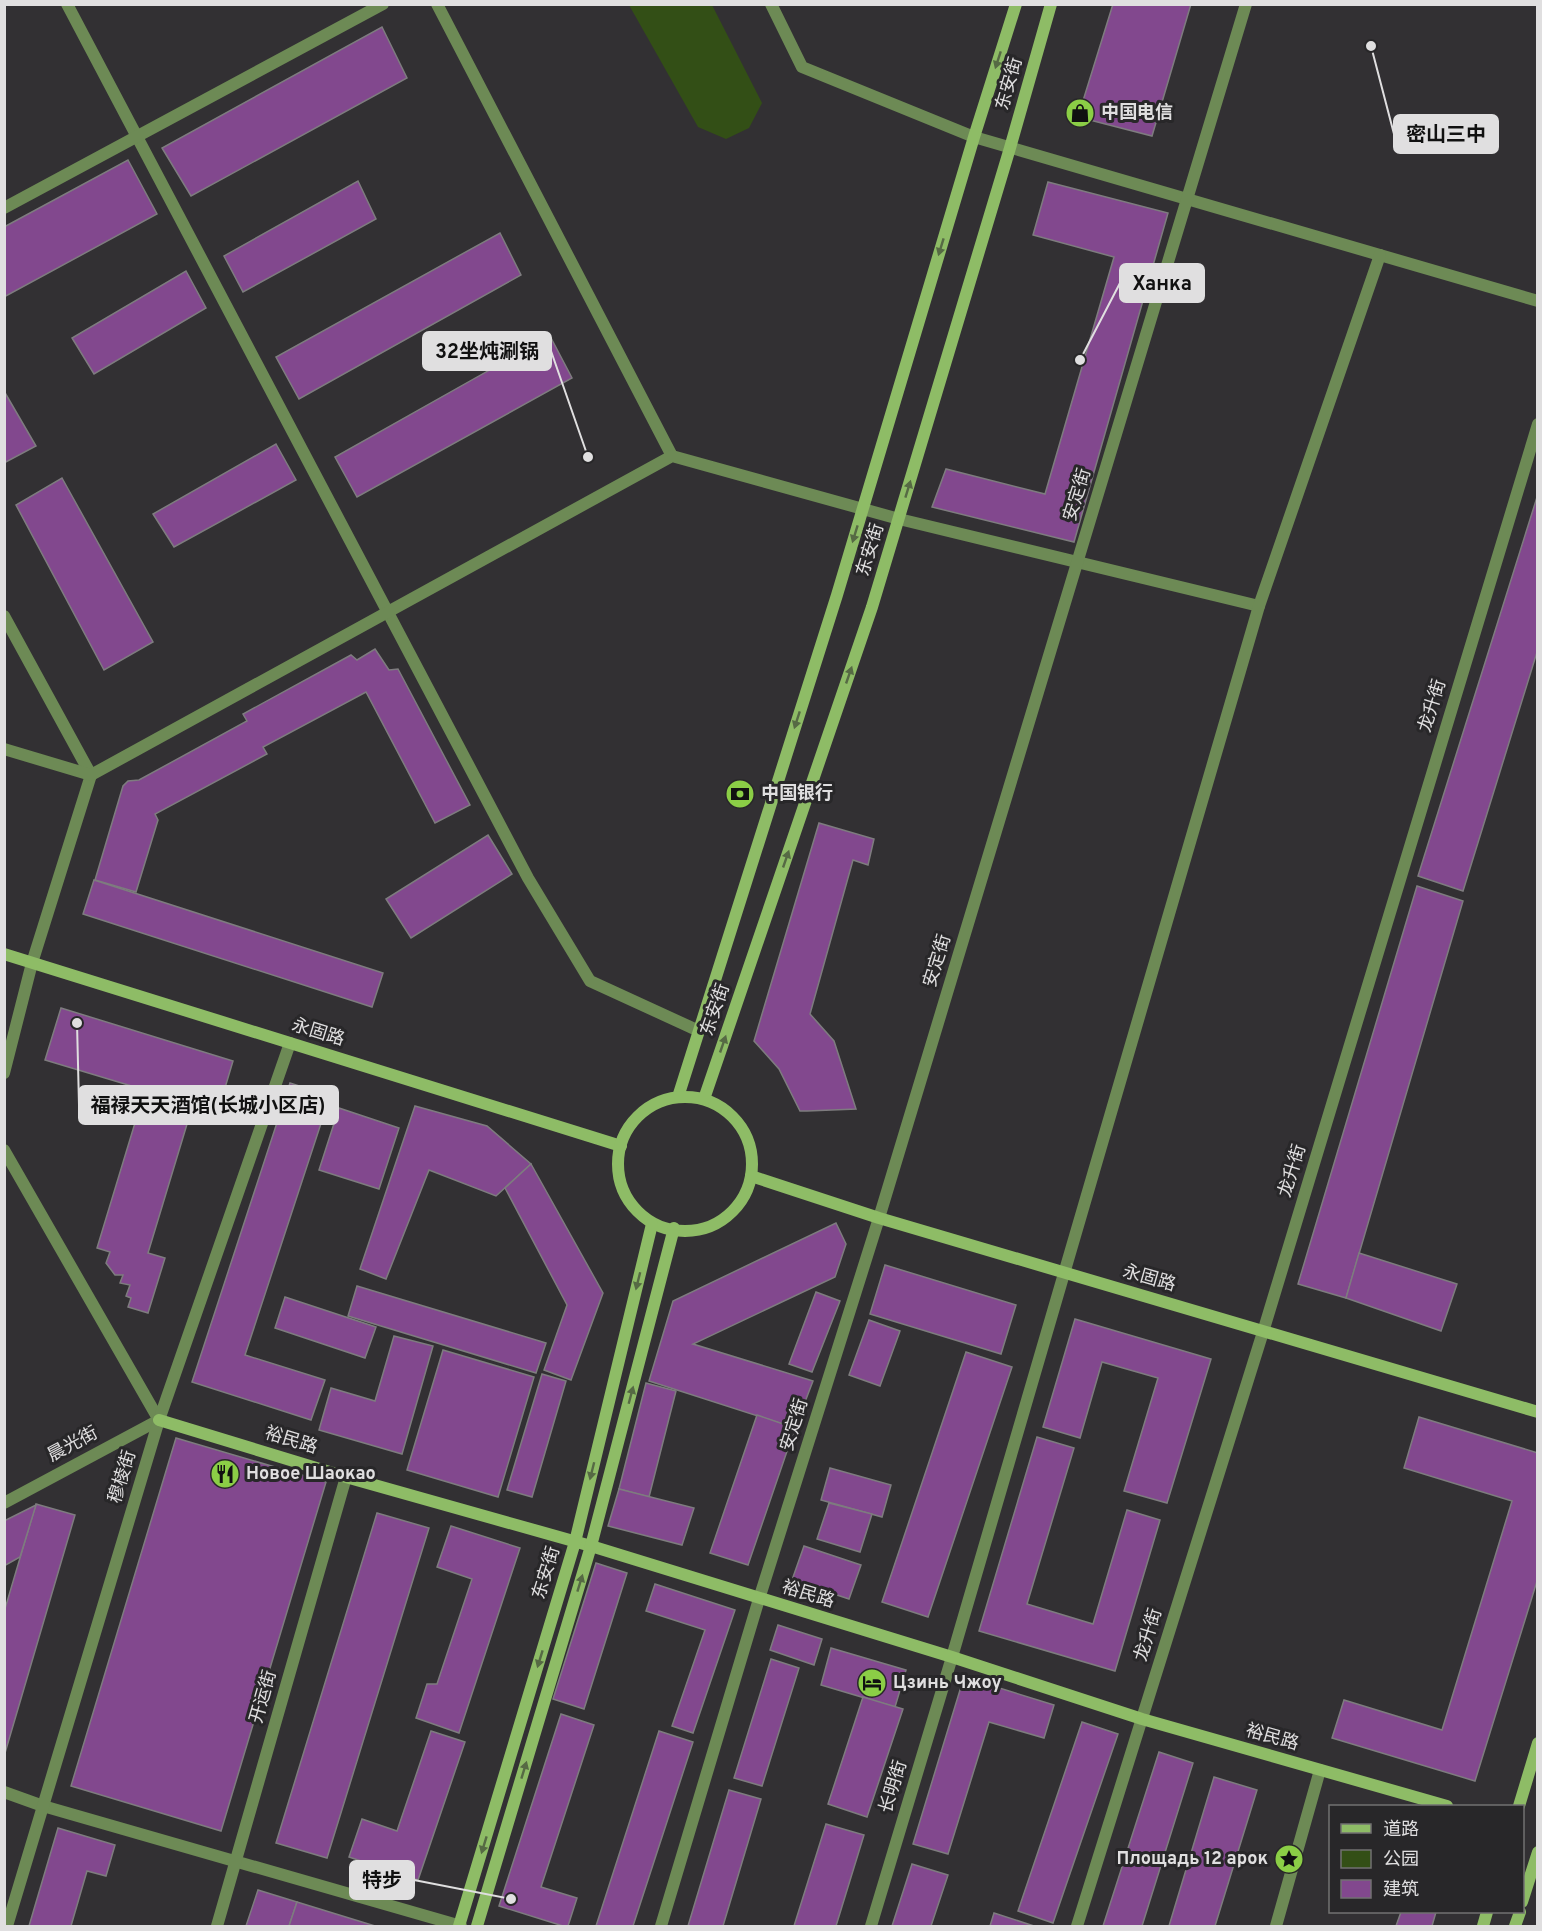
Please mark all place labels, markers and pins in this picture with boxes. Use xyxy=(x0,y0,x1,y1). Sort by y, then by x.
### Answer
shop icon: 中国电信 xyxy=(1064,97,1096,129)
place label: 中国电信 xyxy=(1101,102,1173,125)
callout: 密山三中 xyxy=(1394,115,1498,153)
callout: Ханка xyxy=(1120,264,1204,302)
callout: 32坐炖涮锅 xyxy=(423,332,551,370)
bank icon: 中国银行 xyxy=(724,778,756,810)
place label: 中国银行 xyxy=(761,782,833,806)
callout: 福禄天天酒馆(长城小区店) xyxy=(79,1086,338,1124)
restaurant icon: Новое Шаокао xyxy=(209,1458,241,1490)
place label: Новое Шаокао xyxy=(246,1463,376,1486)
hotel icon: Цзинь Чжоу xyxy=(856,1667,888,1699)
place label: Цзинь Чжоу xyxy=(893,1672,1002,1695)
place icon: Площадь 12 арок xyxy=(1273,1843,1305,1875)
place label: Площадь 12 арок xyxy=(1116,1848,1268,1871)
callout: 特步 xyxy=(350,1861,414,1899)

